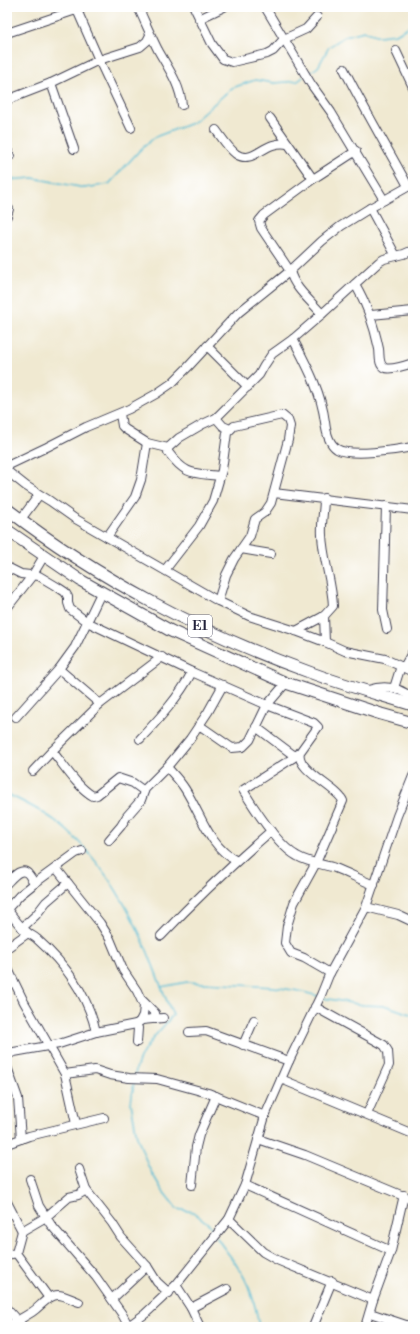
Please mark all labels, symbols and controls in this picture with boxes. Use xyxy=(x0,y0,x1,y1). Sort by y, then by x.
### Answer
road number: E1 xyxy=(188,615,212,637)

